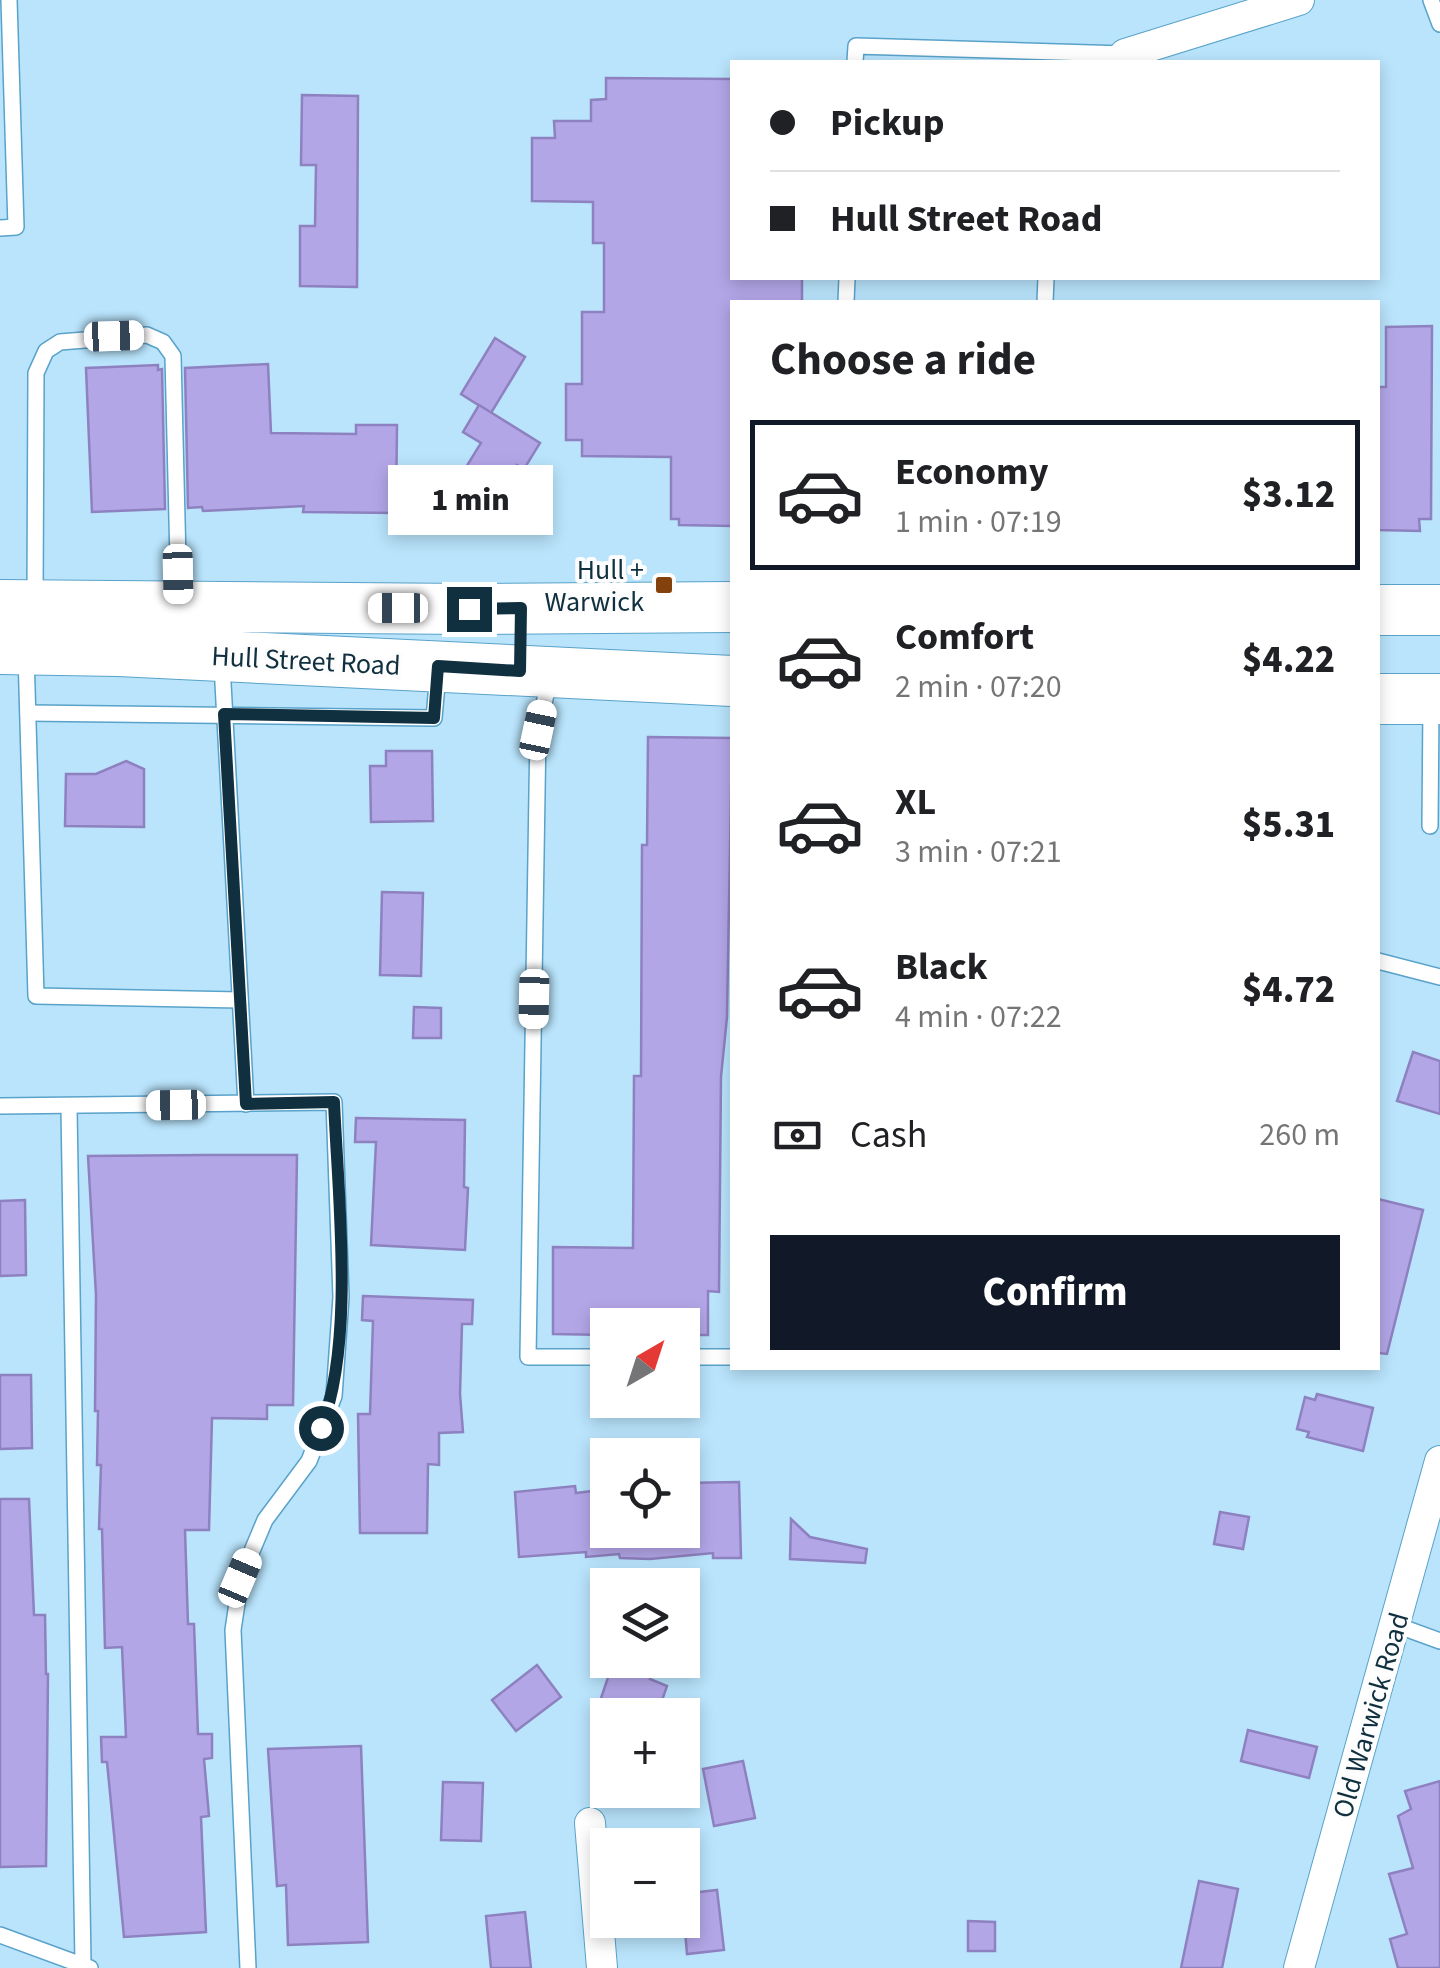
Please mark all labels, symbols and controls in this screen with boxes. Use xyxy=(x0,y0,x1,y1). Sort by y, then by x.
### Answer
text: Pickup xyxy=(830,96,944,150)
text: Hull Street Road xyxy=(830,192,1102,246)
car xyxy=(83,320,145,352)
text: Choose a ride xyxy=(770,328,1036,392)
text: Economy xyxy=(895,445,1048,499)
icon: car xyxy=(775,450,865,540)
callout: 1 min xyxy=(386,464,552,534)
text: $3.12 xyxy=(1242,468,1335,522)
text: 1 min xyxy=(431,477,510,523)
text: 1 min · 07:19 xyxy=(895,499,1062,545)
car xyxy=(162,544,194,604)
place label: Hull + Warwick xyxy=(544,550,644,622)
marker: Hull + Warwick xyxy=(653,574,675,596)
route end xyxy=(447,587,492,632)
car xyxy=(368,593,428,623)
text: Comfort xyxy=(895,610,1034,664)
icon: car xyxy=(775,615,865,705)
text: $4.22 xyxy=(1242,633,1335,687)
street label: Hull Street Road xyxy=(210,636,401,686)
text: 2 min · 07:20 xyxy=(895,664,1062,710)
car xyxy=(517,698,559,762)
text: XL xyxy=(895,775,936,829)
icon: car xyxy=(775,780,865,870)
text: $5.31 xyxy=(1242,798,1335,852)
text: 3 min · 07:21 xyxy=(895,829,1062,875)
text: Black xyxy=(895,940,988,994)
icon: car xyxy=(775,945,865,1035)
text: $4.72 xyxy=(1242,963,1335,1017)
car xyxy=(518,969,550,1029)
text: 4 min · 07:22 xyxy=(895,994,1062,1040)
car xyxy=(146,1089,206,1121)
icon: cash xyxy=(770,1108,825,1163)
text: Cash xyxy=(850,1108,927,1162)
text: 260 m xyxy=(1259,1112,1340,1158)
button: Confirm xyxy=(770,1235,1340,1350)
north arrow xyxy=(590,1308,700,1418)
map controls xyxy=(590,1308,700,1938)
route start xyxy=(299,1406,344,1451)
button: locate xyxy=(590,1438,700,1548)
car xyxy=(214,1545,266,1611)
button: layers xyxy=(590,1568,700,1678)
street label: Old Warwick Road xyxy=(1323,1608,1419,1823)
button: + xyxy=(590,1698,700,1808)
button: − xyxy=(590,1828,700,1938)

